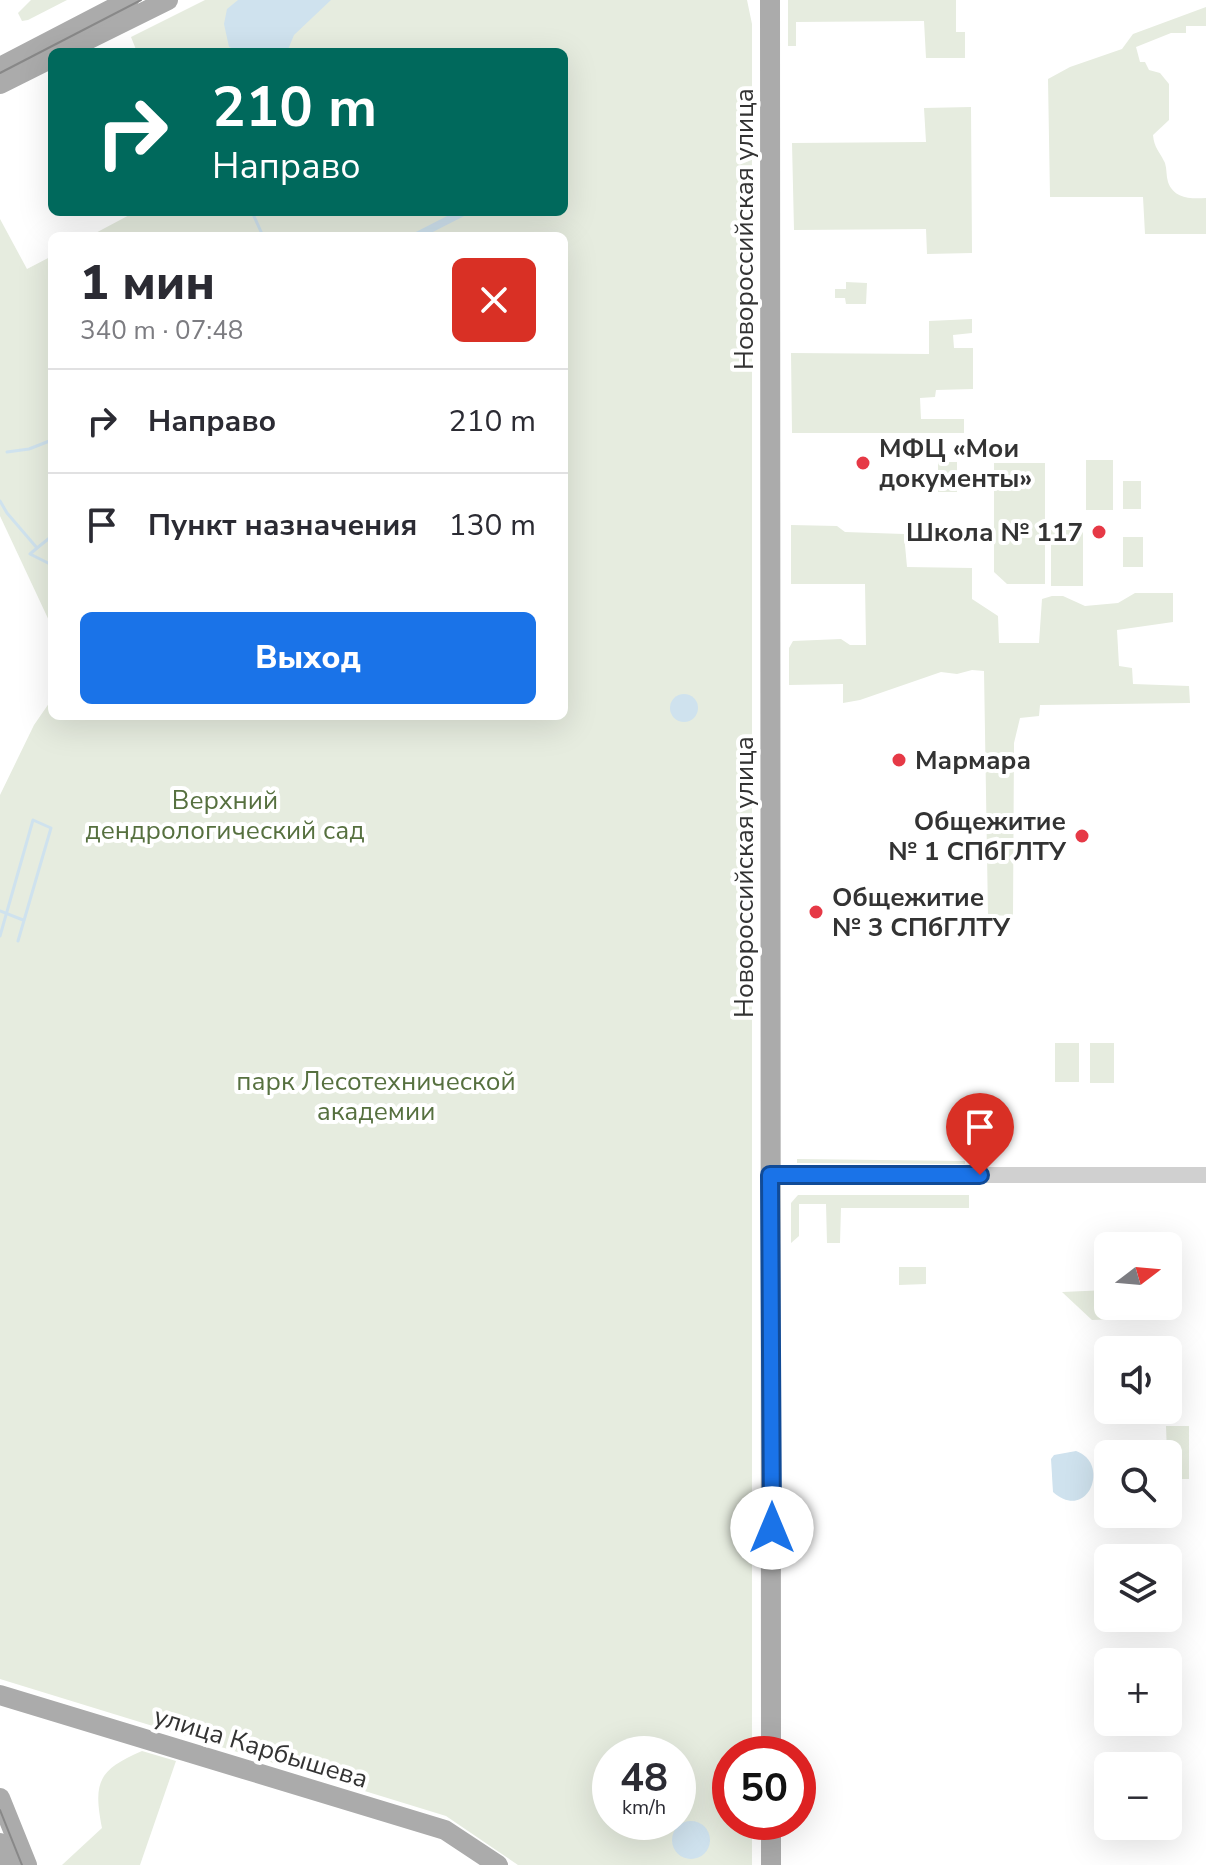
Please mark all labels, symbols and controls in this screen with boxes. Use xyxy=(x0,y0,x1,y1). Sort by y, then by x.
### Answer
text: 210 m xyxy=(212,69,377,146)
icon: right xyxy=(80,80,184,184)
street label: Новороссийская улица xyxy=(727,88,762,370)
text: Направо xyxy=(212,142,361,191)
text: 1 мин xyxy=(80,250,215,316)
button: close xyxy=(452,258,536,342)
text: 340 m · 07:48 xyxy=(80,313,243,348)
icon: right xyxy=(80,399,124,443)
text: Направо xyxy=(148,401,276,442)
text: 210 m xyxy=(449,401,536,442)
place label: МФЦ «Мои документы» xyxy=(879,431,1032,496)
marker: МФЦ «Мои документы» xyxy=(854,454,872,472)
icon: arrive xyxy=(80,503,124,547)
text: Пункт назначения xyxy=(148,505,417,546)
text: 130 m xyxy=(449,505,536,546)
place label: Школа № 117 xyxy=(906,515,1083,550)
marker: Школа № 117 xyxy=(1090,523,1108,541)
button: Выход xyxy=(80,612,536,704)
street label: Новороссийская улица xyxy=(727,736,762,1018)
place label: Мармара xyxy=(915,743,1031,778)
marker: Мармара xyxy=(890,751,908,769)
park label: Верхний дендрологический сад xyxy=(85,783,365,848)
place label: Общежитие № 1 СПбГЛТУ xyxy=(888,804,1067,869)
marker: Общежитие № 1 СПбГЛТУ xyxy=(1073,827,1091,845)
place label: Общежитие № 3 СПбГЛТУ xyxy=(832,880,1011,945)
marker: Общежитие № 3 СПбГЛТУ xyxy=(807,903,825,921)
park label: парк Лесотехнической академии xyxy=(236,1064,516,1129)
pin xyxy=(946,1093,1014,1175)
icon: arrive xyxy=(958,1105,1002,1149)
north arrow xyxy=(1094,1232,1182,1320)
map controls xyxy=(1094,1232,1182,1840)
button: sound xyxy=(1094,1336,1182,1424)
button: search xyxy=(1094,1440,1182,1528)
position arrow xyxy=(730,1486,814,1570)
button: layers xyxy=(1094,1544,1182,1632)
button: + xyxy=(1094,1648,1182,1736)
street label: улица Карбышева xyxy=(150,1698,372,1797)
speed limit sign: 50 xyxy=(712,1736,816,1840)
text: 48 xyxy=(620,1751,668,1805)
button: − xyxy=(1094,1752,1182,1840)
text: km/h xyxy=(622,1794,666,1821)

